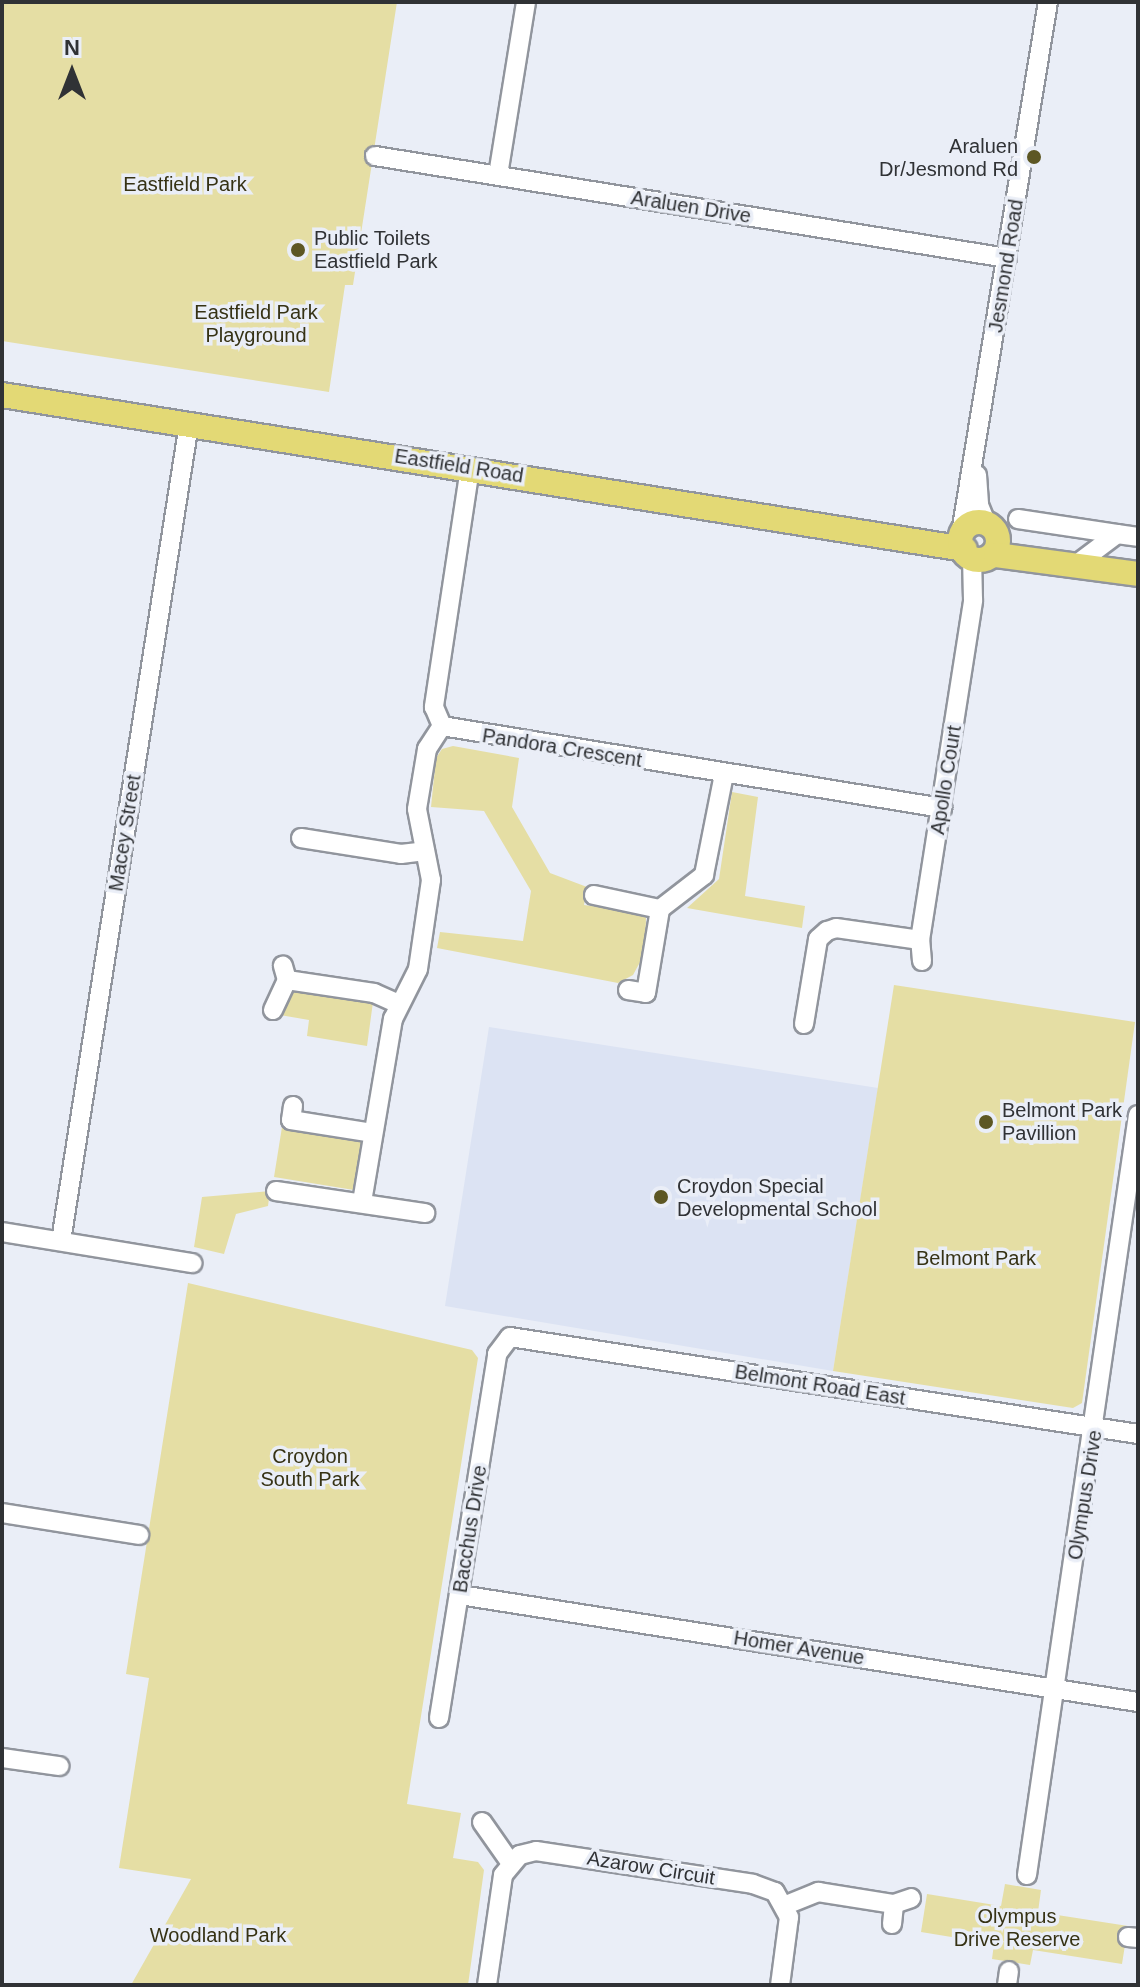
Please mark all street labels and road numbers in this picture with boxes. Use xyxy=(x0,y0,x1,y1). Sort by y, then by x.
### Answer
street label: Araluen Drive xyxy=(629,186,753,228)
street label: Jesmond Road xyxy=(984,198,1028,334)
street label: Eastfield Road xyxy=(393,444,525,488)
street label: Pandora Crescent xyxy=(481,724,643,772)
street label: Apollo Court xyxy=(926,724,966,836)
street label: Macey Street xyxy=(104,773,146,893)
street label: Belmont Road East xyxy=(733,1360,907,1410)
street label: Olympus Drive xyxy=(1063,1428,1107,1562)
street label: Bacchus Drive xyxy=(448,1463,492,1595)
street label: Homer Avenue xyxy=(731,1626,867,1670)
street label: Azarow Circuit xyxy=(585,1846,717,1890)

